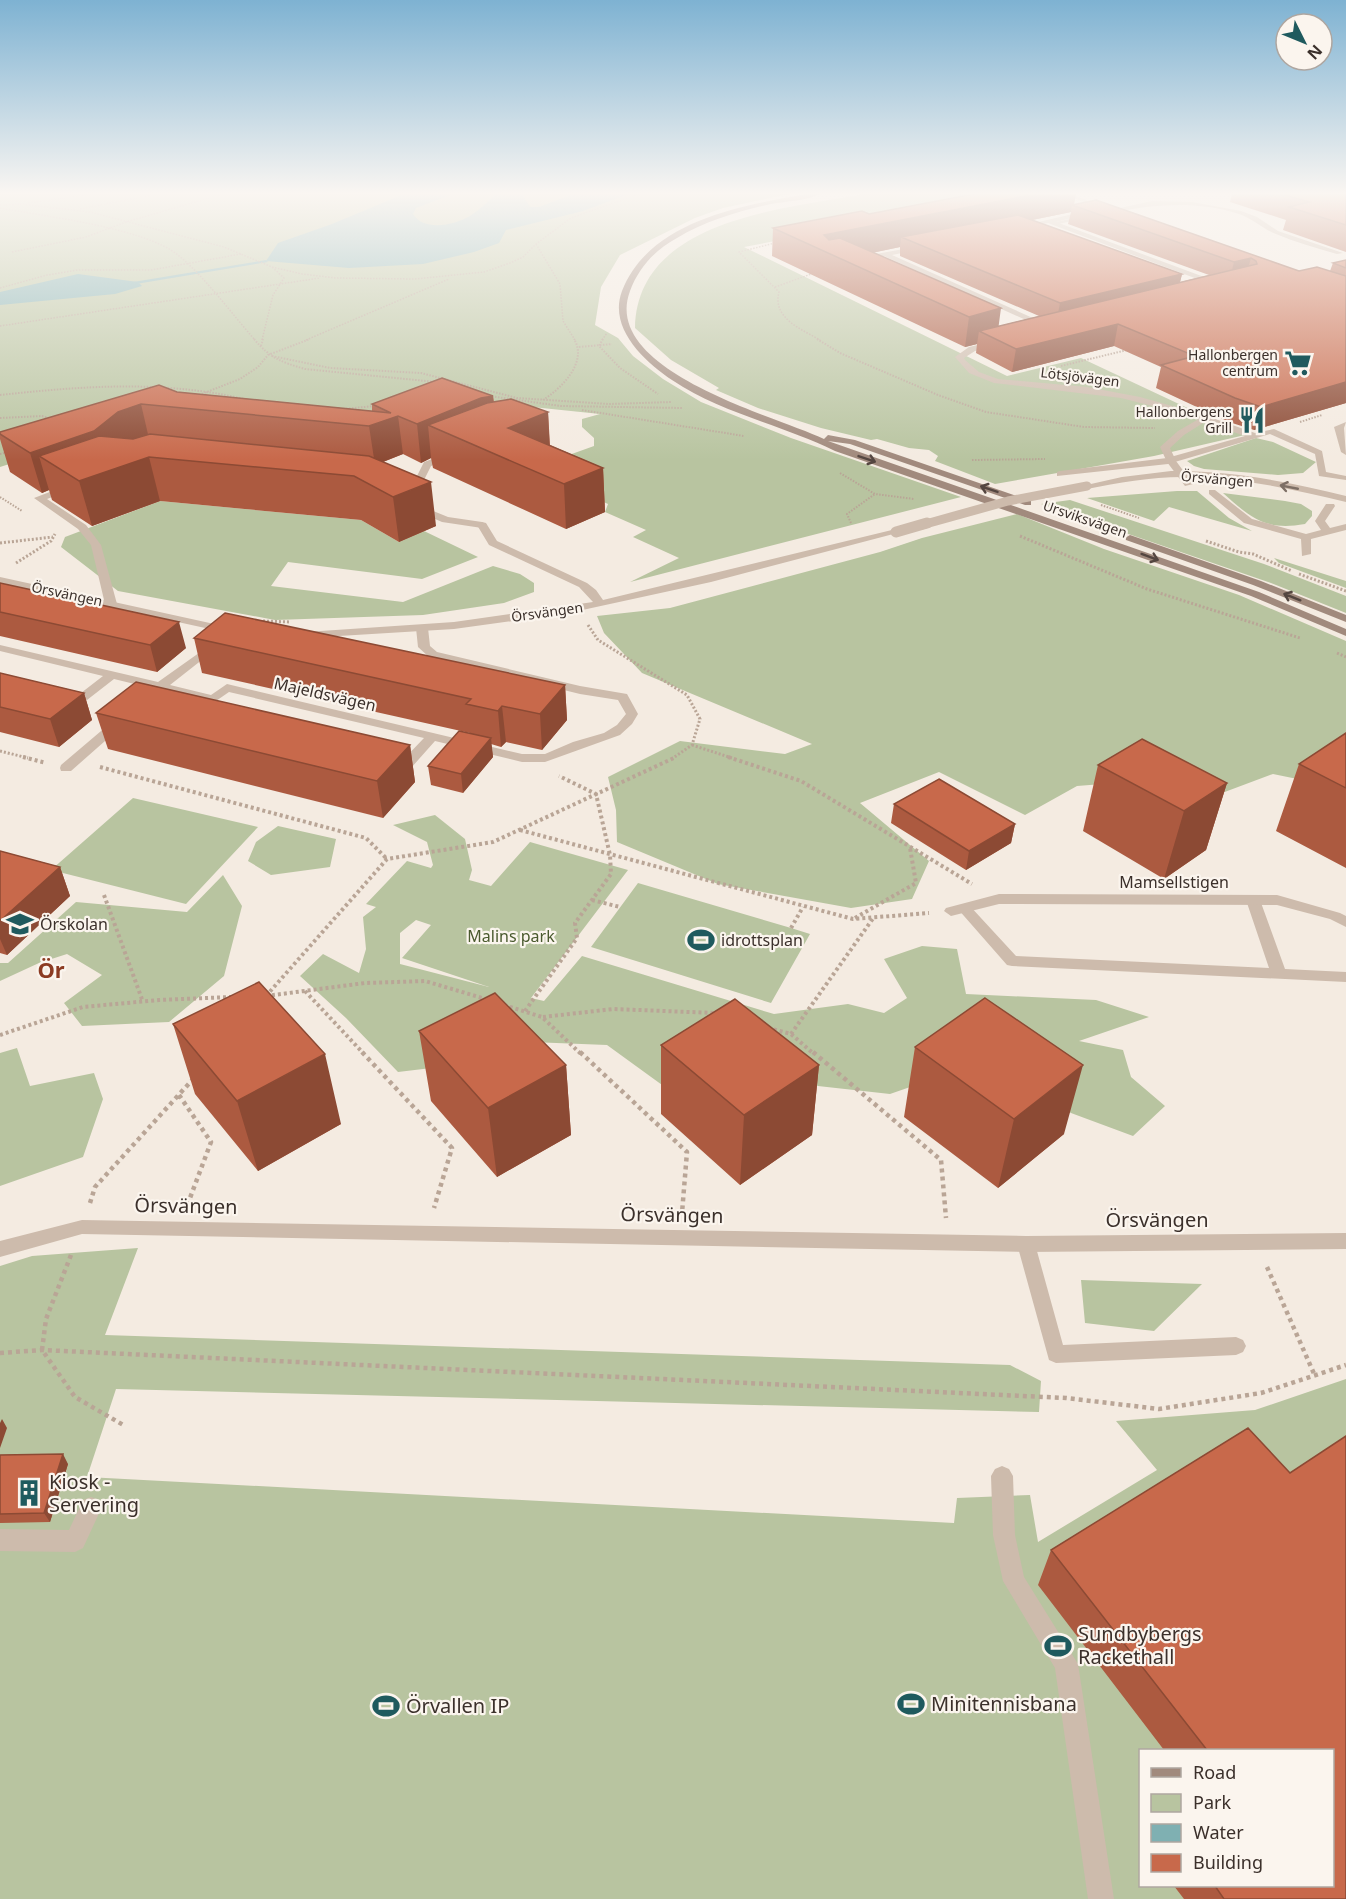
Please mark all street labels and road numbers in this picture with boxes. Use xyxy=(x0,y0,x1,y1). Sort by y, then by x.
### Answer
street label: Lötsjövägen xyxy=(1039,362,1121,391)
street label: Örsvängen xyxy=(1180,466,1254,491)
street label: Ursviksvägen xyxy=(1041,495,1130,542)
street label: Örsvängen xyxy=(30,577,104,610)
street label: Örsvängen xyxy=(510,597,584,626)
street label: Majeldsvägen xyxy=(272,672,378,716)
street label: Mamsellstigen xyxy=(1119,871,1229,893)
street label: Örsvängen xyxy=(134,1191,238,1220)
street label: Örsvängen xyxy=(620,1200,724,1229)
street label: Örsvängen xyxy=(1105,1206,1209,1233)

